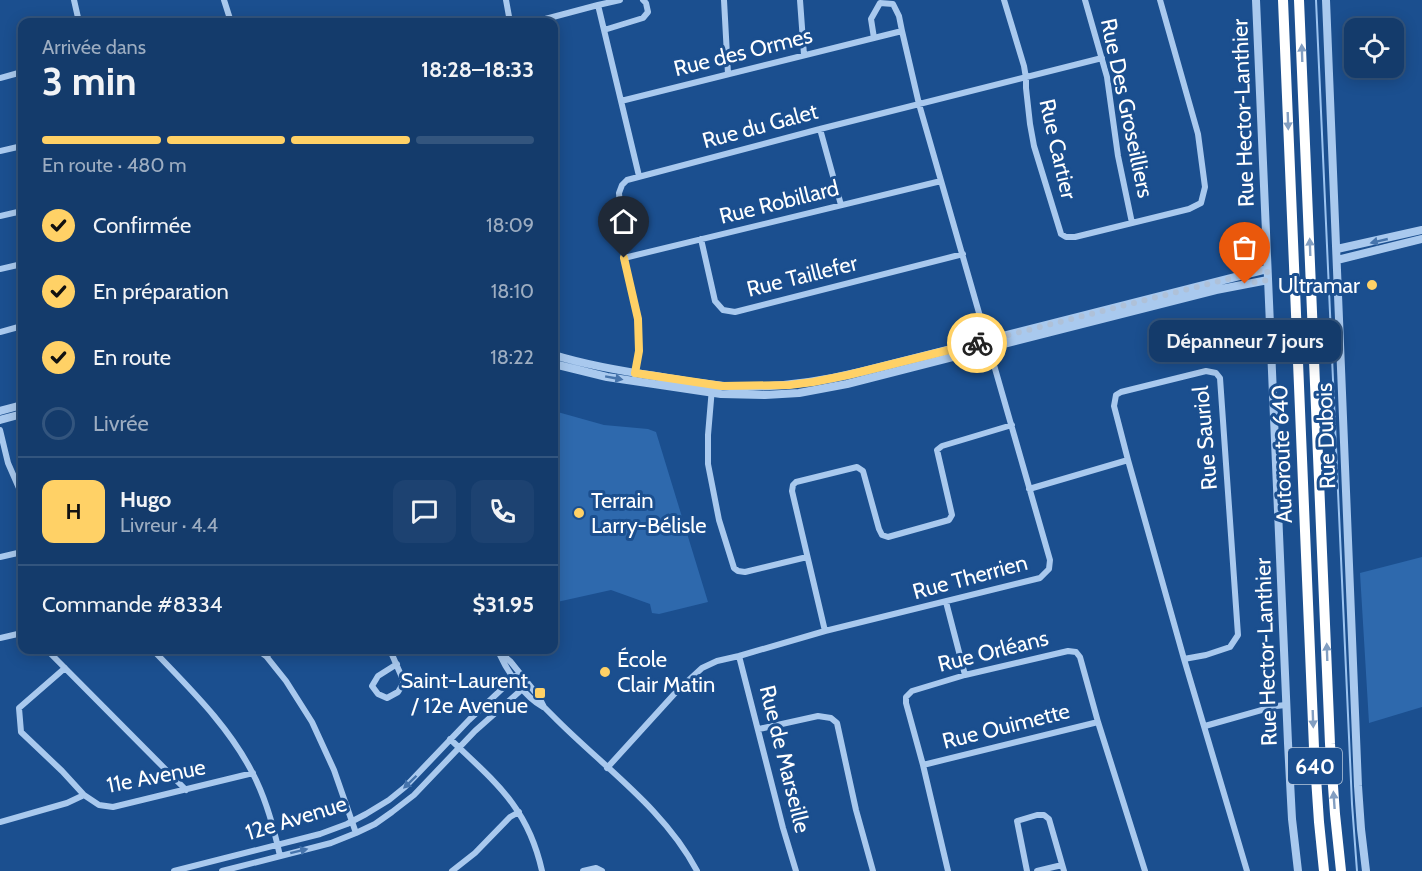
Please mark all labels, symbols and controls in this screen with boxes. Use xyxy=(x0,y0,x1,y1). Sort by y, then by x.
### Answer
street label: Rue Des Groseilliers xyxy=(1095,16,1159,200)
street label: Rue Hector-Lanthier xyxy=(1226,18,1260,208)
map controls xyxy=(1344,18,1404,78)
button: locate xyxy=(1344,18,1404,78)
street label: Rue des Ormes xyxy=(671,22,815,82)
text: Arrivée dans xyxy=(42,35,146,59)
one-way arrow xyxy=(1297,43,1306,62)
text: 18:28–18:33 xyxy=(421,56,534,83)
text: 3 min xyxy=(42,57,137,105)
street label: Rue Cartier xyxy=(1033,96,1083,202)
street label: Rue du Galet xyxy=(699,97,821,154)
one-way arrow xyxy=(1283,112,1292,131)
text: En route · 480 m xyxy=(42,153,186,177)
street label: Rue Robillard xyxy=(716,174,842,230)
pin xyxy=(598,196,649,258)
icon: home xyxy=(607,205,640,238)
icon: check xyxy=(42,209,75,242)
text: Confirmée xyxy=(93,212,191,239)
text: 18:09 xyxy=(486,213,534,237)
pin xyxy=(1219,222,1270,284)
icon: bag xyxy=(1228,231,1261,264)
one-way arrow xyxy=(1370,236,1389,246)
one-way arrow xyxy=(1305,238,1314,257)
street label: Rue Taillefer xyxy=(744,249,860,303)
place label: Ultramar xyxy=(1278,272,1360,299)
icon: check xyxy=(42,275,75,308)
text: En préparation xyxy=(93,278,229,305)
marker: Ultramar xyxy=(1365,278,1379,292)
text: 18:10 xyxy=(491,279,534,303)
courier xyxy=(947,313,1007,373)
callout: Dépanneur 7 jours xyxy=(1149,320,1341,362)
icon: bike xyxy=(961,327,994,360)
text: Dépanneur 7 jours xyxy=(1166,329,1324,353)
icon: check xyxy=(42,341,75,374)
text: En route xyxy=(93,344,171,371)
text: 18:22 xyxy=(490,345,534,369)
one-way arrow xyxy=(604,374,623,383)
street label: Rue Dubois xyxy=(1311,382,1341,490)
street label: Rue Sauriol xyxy=(1187,384,1223,491)
street label: Autoroute 640 xyxy=(1266,384,1298,524)
text: Livrée xyxy=(93,410,149,437)
button: chat xyxy=(393,480,456,543)
button: phone xyxy=(471,480,534,543)
text: Hugo xyxy=(120,486,171,513)
place label: Terrain Larry-Bélisle xyxy=(591,487,707,539)
text: H xyxy=(65,498,82,525)
marker: Terrain Larry-Bélisle xyxy=(572,506,586,520)
text: Livreur · 4.4 xyxy=(120,513,218,537)
street label: Rue Therrien xyxy=(910,549,1030,605)
street label: Rue Hector-Lanthier xyxy=(1249,557,1283,747)
text: Commande #8334 xyxy=(42,591,223,618)
text: $31.95 xyxy=(473,591,534,618)
street label: Rue Orléans xyxy=(935,624,1051,678)
one-way arrow xyxy=(1322,643,1331,662)
place label: École Clair Matin xyxy=(617,646,715,698)
marker: École Clair Matin xyxy=(598,665,612,679)
place label: Saint-Laurent / 12e Avenue xyxy=(400,667,529,719)
street label: Rue de Marseille xyxy=(754,682,816,836)
marker: Saint-Laurent / 12e Avenue xyxy=(533,686,547,700)
street label: Rue Ouimette xyxy=(940,697,1072,755)
one-way arrow xyxy=(1308,710,1317,729)
road number: 640 xyxy=(1288,748,1342,784)
street label: 11e Avenue xyxy=(104,753,208,799)
one-way arrow xyxy=(403,774,417,788)
street label: 12e Avenue xyxy=(242,790,350,846)
one-way arrow xyxy=(1329,791,1339,810)
one-way arrow xyxy=(290,846,308,856)

